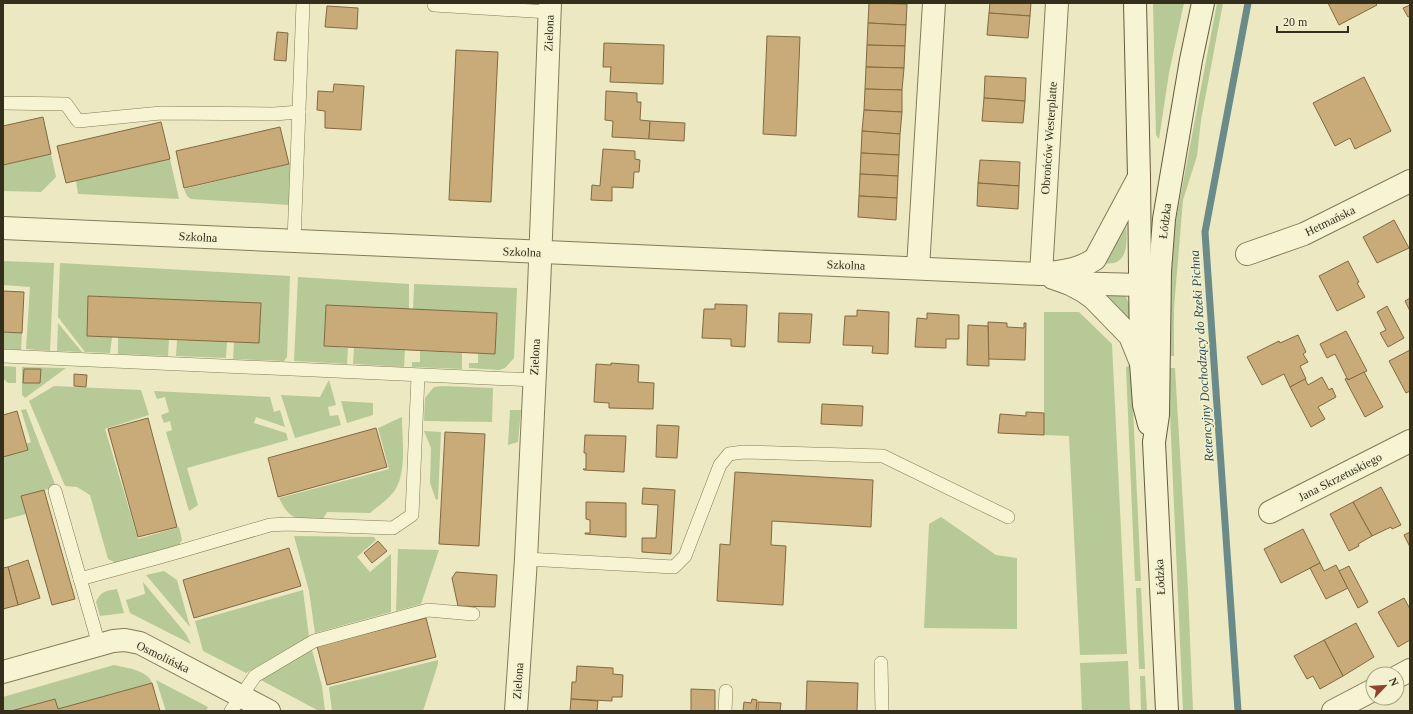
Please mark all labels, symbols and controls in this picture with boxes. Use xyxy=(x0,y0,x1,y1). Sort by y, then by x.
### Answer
scale bar xyxy=(1277,8,1348,34)
street label: Zielona xyxy=(541,14,557,52)
text: 20 m xyxy=(1283,15,1308,29)
street label: Obrońców Westerplatte xyxy=(1038,81,1060,195)
street label: Łódzka xyxy=(1156,202,1174,240)
street label: Hetmańska xyxy=(1303,203,1358,239)
street label: Szkolna xyxy=(178,229,218,245)
street label: Szkolna xyxy=(502,244,542,260)
water label: Retencyjny Dochodzący do Rzeki Pichna xyxy=(1187,249,1216,463)
street label: Szkolna xyxy=(826,257,866,273)
street label: Zielona xyxy=(527,338,543,376)
street label: Jana Skrzetuskiego xyxy=(1296,450,1384,504)
street label: Łódzka xyxy=(1152,558,1168,595)
street label: Osmolińska xyxy=(134,638,192,676)
street label: Zielona xyxy=(510,662,526,700)
north arrow xyxy=(1365,666,1405,706)
text: N xyxy=(1387,676,1401,688)

